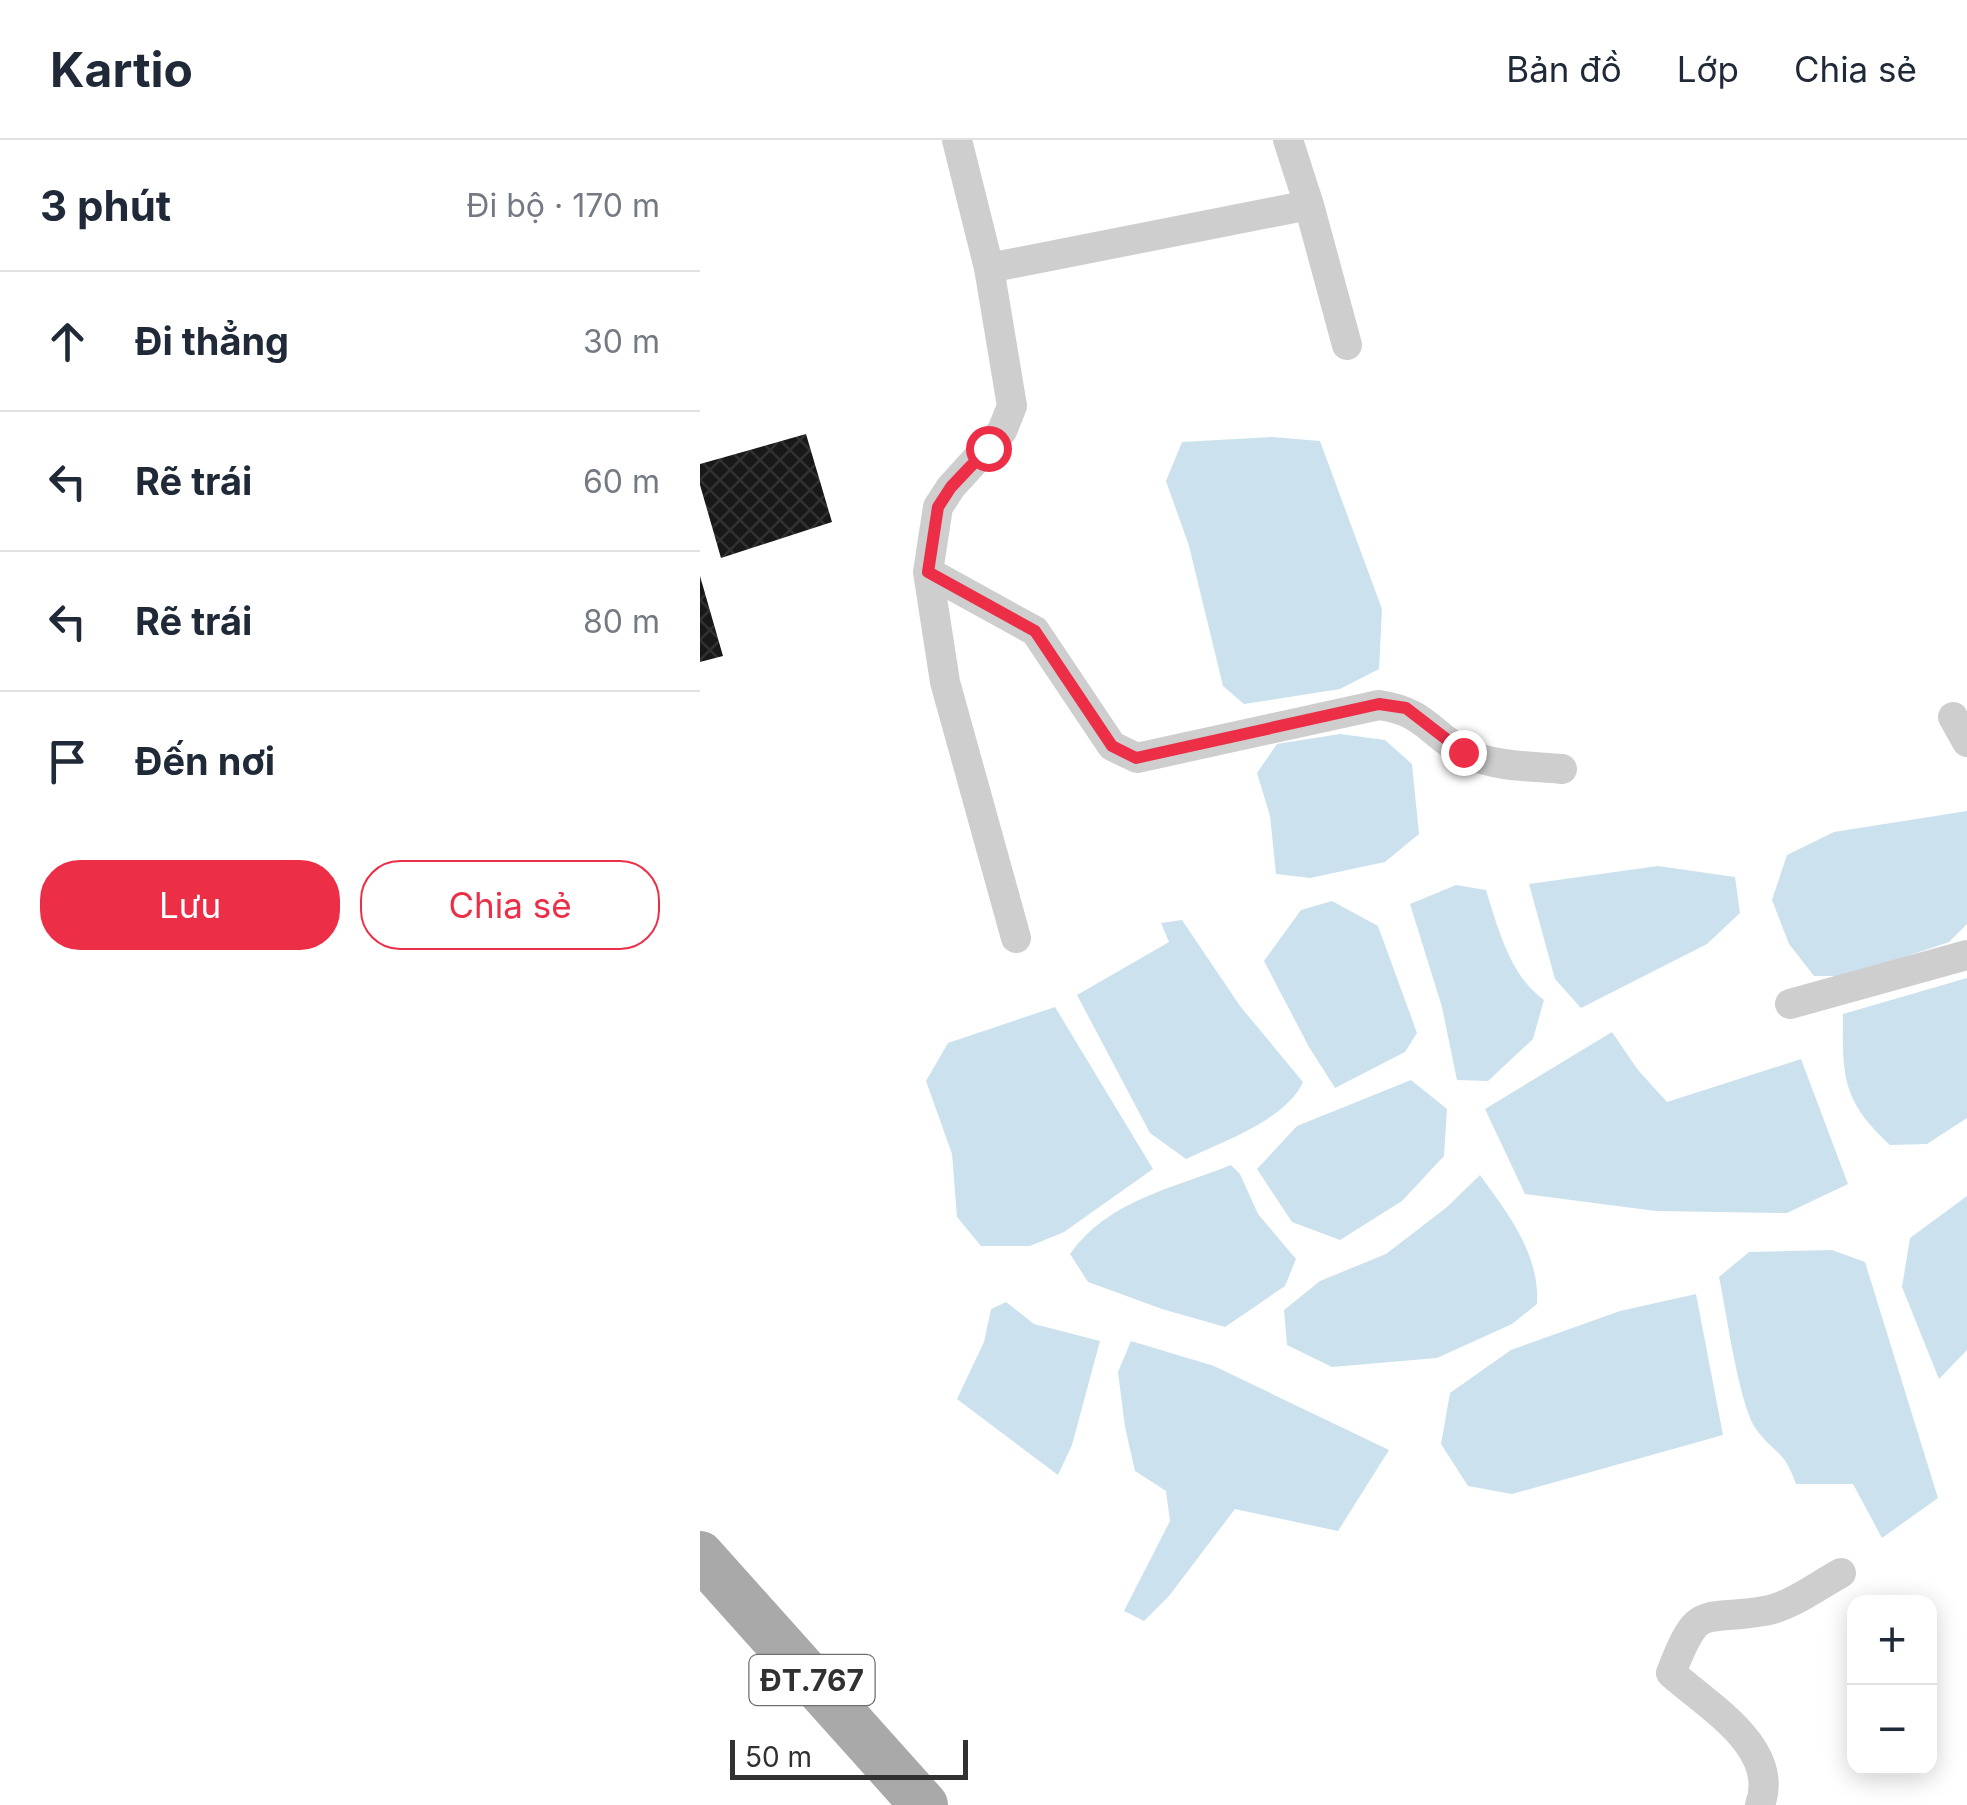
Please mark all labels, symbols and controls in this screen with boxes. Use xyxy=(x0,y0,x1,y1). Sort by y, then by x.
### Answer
text: Kartio xyxy=(50,40,193,99)
text: Bản đồ xyxy=(1506,48,1622,90)
text: Lớp xyxy=(1677,48,1739,90)
text: Chia sẻ xyxy=(1794,48,1917,90)
text: 3 phút xyxy=(40,180,171,231)
text: Đi bộ · 170 m xyxy=(466,186,660,225)
icon: ahead xyxy=(40,314,95,369)
text: Đi thẳng xyxy=(135,318,289,364)
text: 30 m xyxy=(583,322,660,361)
route start xyxy=(966,426,1012,472)
icon: left xyxy=(40,454,95,509)
text: Rẽ trái xyxy=(135,458,252,504)
text: 60 m xyxy=(583,462,660,501)
icon: left xyxy=(40,594,95,649)
text: Rẽ trái xyxy=(135,598,252,644)
text: 80 m xyxy=(583,602,660,641)
route end xyxy=(1441,730,1487,776)
icon: arrive xyxy=(40,734,95,789)
text: Đến nơi xyxy=(135,738,275,784)
button: Lưu xyxy=(40,860,340,950)
button: Chia sẻ xyxy=(360,860,660,950)
map controls xyxy=(1847,1595,1937,1775)
button: + xyxy=(1847,1595,1937,1685)
road number: ĐT.767 xyxy=(749,1655,874,1705)
button: − xyxy=(1847,1685,1937,1775)
scale bar xyxy=(730,1735,968,1780)
text: 50 m xyxy=(745,1740,812,1774)

